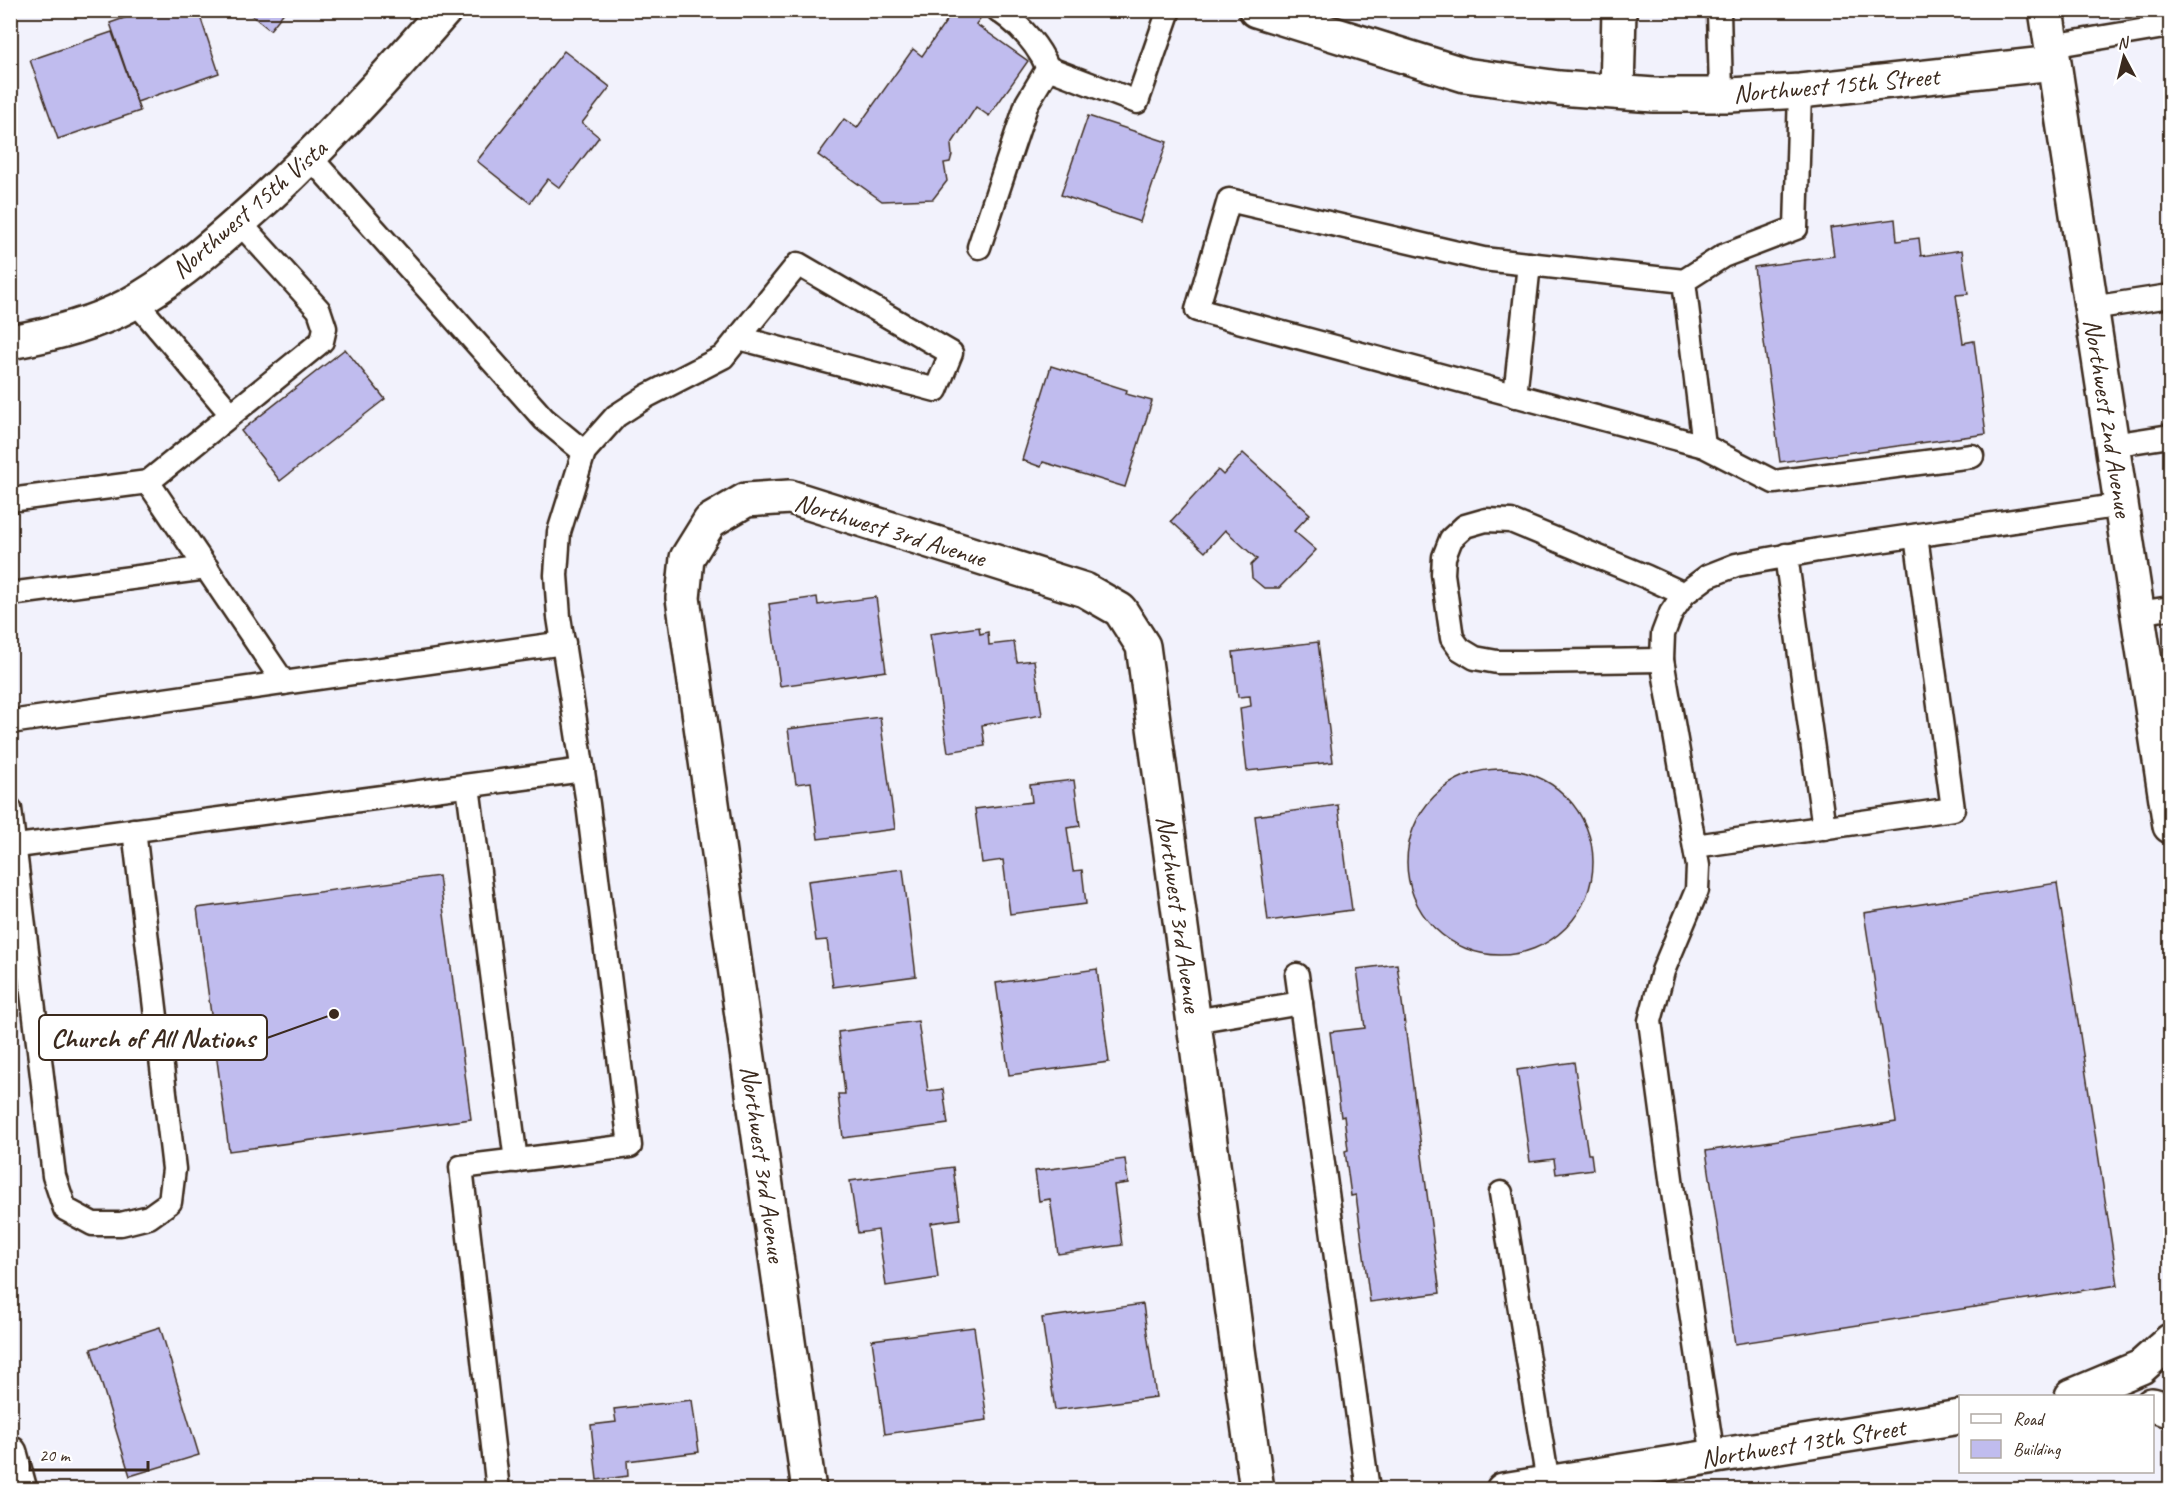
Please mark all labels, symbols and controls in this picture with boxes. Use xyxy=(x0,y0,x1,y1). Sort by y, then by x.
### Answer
north arrow xyxy=(2094,27,2154,87)
text: N xyxy=(2116,32,2131,54)
street label: Northwest 15th Street xyxy=(1732,59,1943,110)
street label: Northwest 15th Vista xyxy=(164,131,335,286)
street label: Northwest 2nd Avenue xyxy=(2076,317,2140,521)
street label: Northwest 3rd Avenue xyxy=(791,485,991,575)
street label: Northwest 3rd Avenue xyxy=(1149,814,1209,1016)
callout: Church of All Nations xyxy=(39,1015,267,1060)
text: Church of All Nations xyxy=(51,1021,258,1055)
street label: Northwest 3rd Avenue xyxy=(733,1064,793,1266)
legend xyxy=(1959,1395,2154,1473)
text: Road xyxy=(2013,1408,2046,1430)
street label: Northwest 13th Street xyxy=(1698,1410,1910,1475)
scale bar xyxy=(30,1434,148,1472)
text: Building xyxy=(2013,1438,2062,1460)
text: 20 m xyxy=(39,1444,72,1466)

